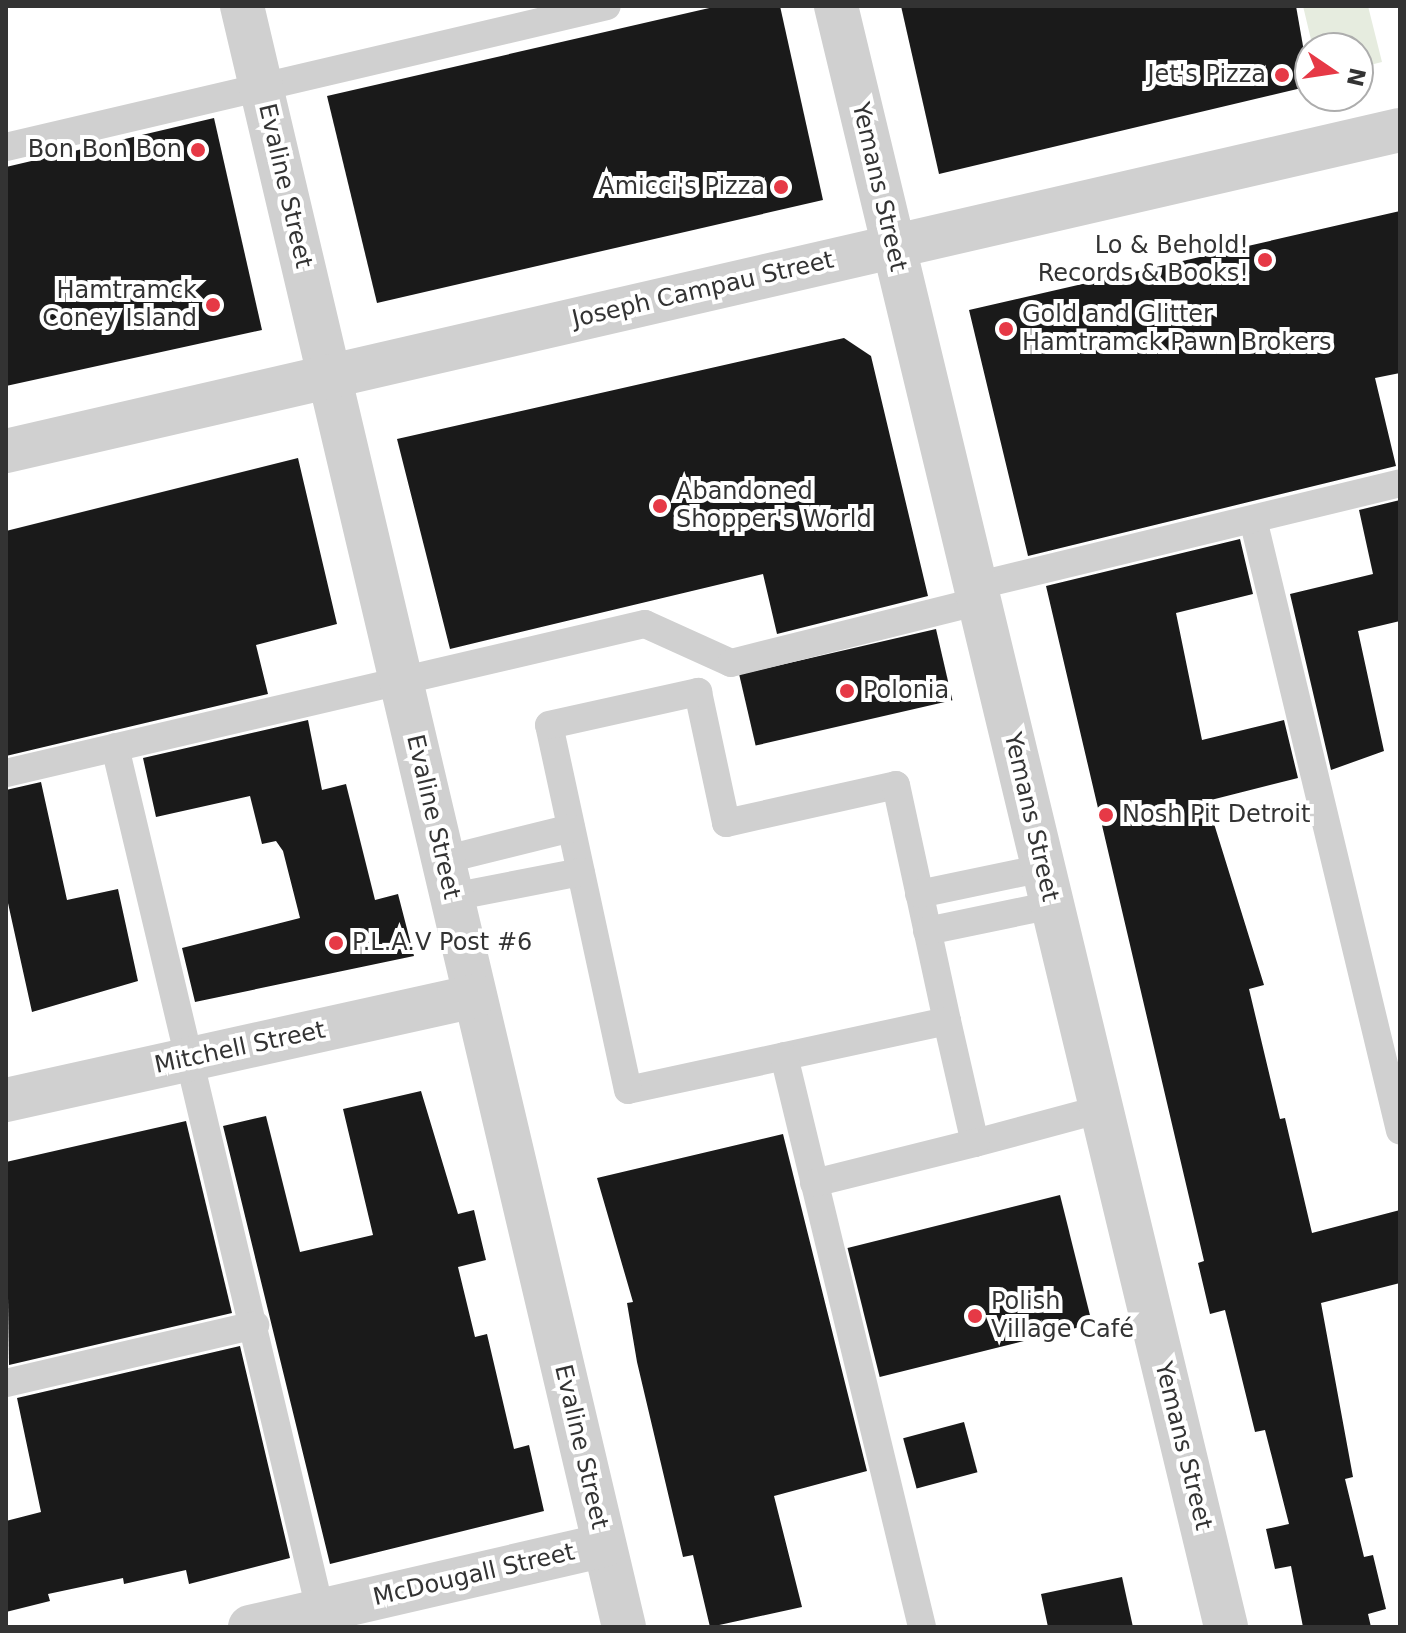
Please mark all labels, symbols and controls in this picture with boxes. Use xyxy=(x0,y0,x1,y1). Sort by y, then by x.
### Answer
north arrow xyxy=(1294,32,1374,112)
place label: Jet's Pizza xyxy=(1148,61,1266,89)
text: N xyxy=(1342,65,1370,89)
marker: Jet's Pizza xyxy=(1273,66,1291,84)
street label: Yemans Street xyxy=(846,100,912,274)
street label: Evaline Street xyxy=(252,101,318,271)
place label: Bon Bon Bon xyxy=(28,136,182,164)
marker: Bon Bon Bon xyxy=(189,141,207,159)
place label: Amicci's Pizza xyxy=(598,173,765,201)
marker: Amicci's Pizza xyxy=(772,178,790,196)
place label: Lo & Behold! Records & Books! xyxy=(1038,232,1249,288)
street label: Joseph Campau Street xyxy=(569,246,837,334)
marker: Lo & Behold! Records & Books! xyxy=(1256,251,1274,269)
place label: Hamtramck Coney Island xyxy=(42,277,197,333)
marker: Hamtramck Coney Island xyxy=(204,296,222,314)
place label: Gold and Glitter Hamtramck Pawn Brokers xyxy=(1022,301,1331,357)
marker: Gold and Glitter Hamtramck Pawn Brokers xyxy=(997,320,1015,338)
place label: Abandoned Shopper's World xyxy=(676,478,872,534)
marker: Abandoned Shopper's World xyxy=(651,497,669,515)
place label: Polonia xyxy=(863,677,949,705)
marker: Polonia xyxy=(838,682,856,700)
street label: Yemans Street xyxy=(998,730,1064,904)
street label: Evaline Street xyxy=(400,732,466,902)
place label: Nosh Pit Detroit xyxy=(1122,801,1310,829)
marker: Nosh Pit Detroit xyxy=(1097,806,1115,824)
place label: P.L.A.V Post #6 xyxy=(352,929,532,957)
marker: P.L.A.V Post #6 xyxy=(327,934,345,952)
street label: Mitchell Street xyxy=(152,1016,328,1080)
place label: Polish Village Café xyxy=(991,1288,1134,1344)
marker: Polish Village Café xyxy=(966,1307,984,1325)
street label: Yemans Street xyxy=(1148,1359,1218,1533)
street label: Evaline Street xyxy=(548,1362,614,1532)
street label: McDougall Street xyxy=(370,1538,578,1612)

